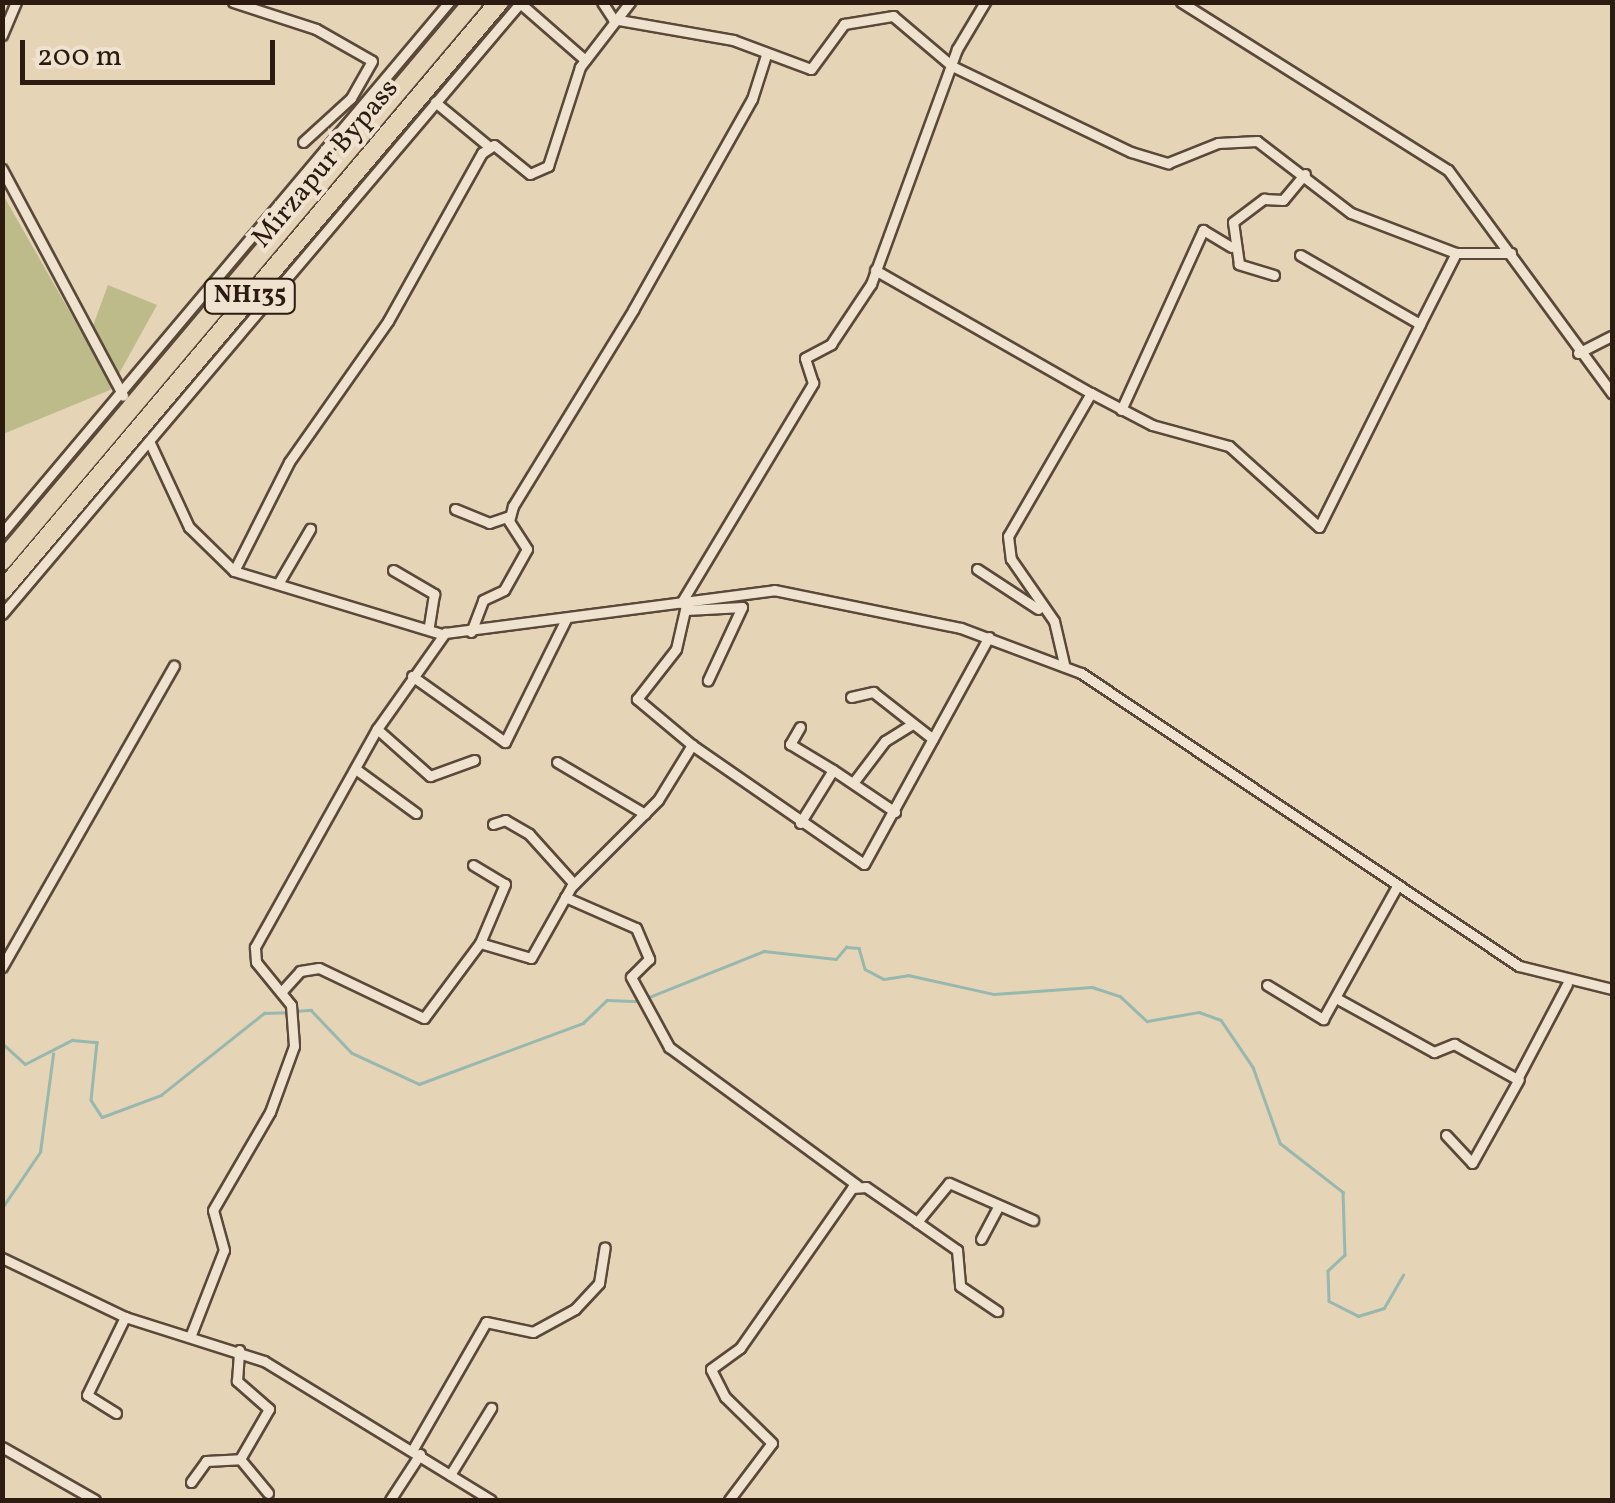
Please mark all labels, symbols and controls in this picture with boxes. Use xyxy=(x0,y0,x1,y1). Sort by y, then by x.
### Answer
scale bar xyxy=(25,20,280,82)
text: 200 m xyxy=(37,36,122,78)
street label: Mirzapur Bypass xyxy=(246,73,406,255)
road number: NH135 xyxy=(202,276,298,316)

